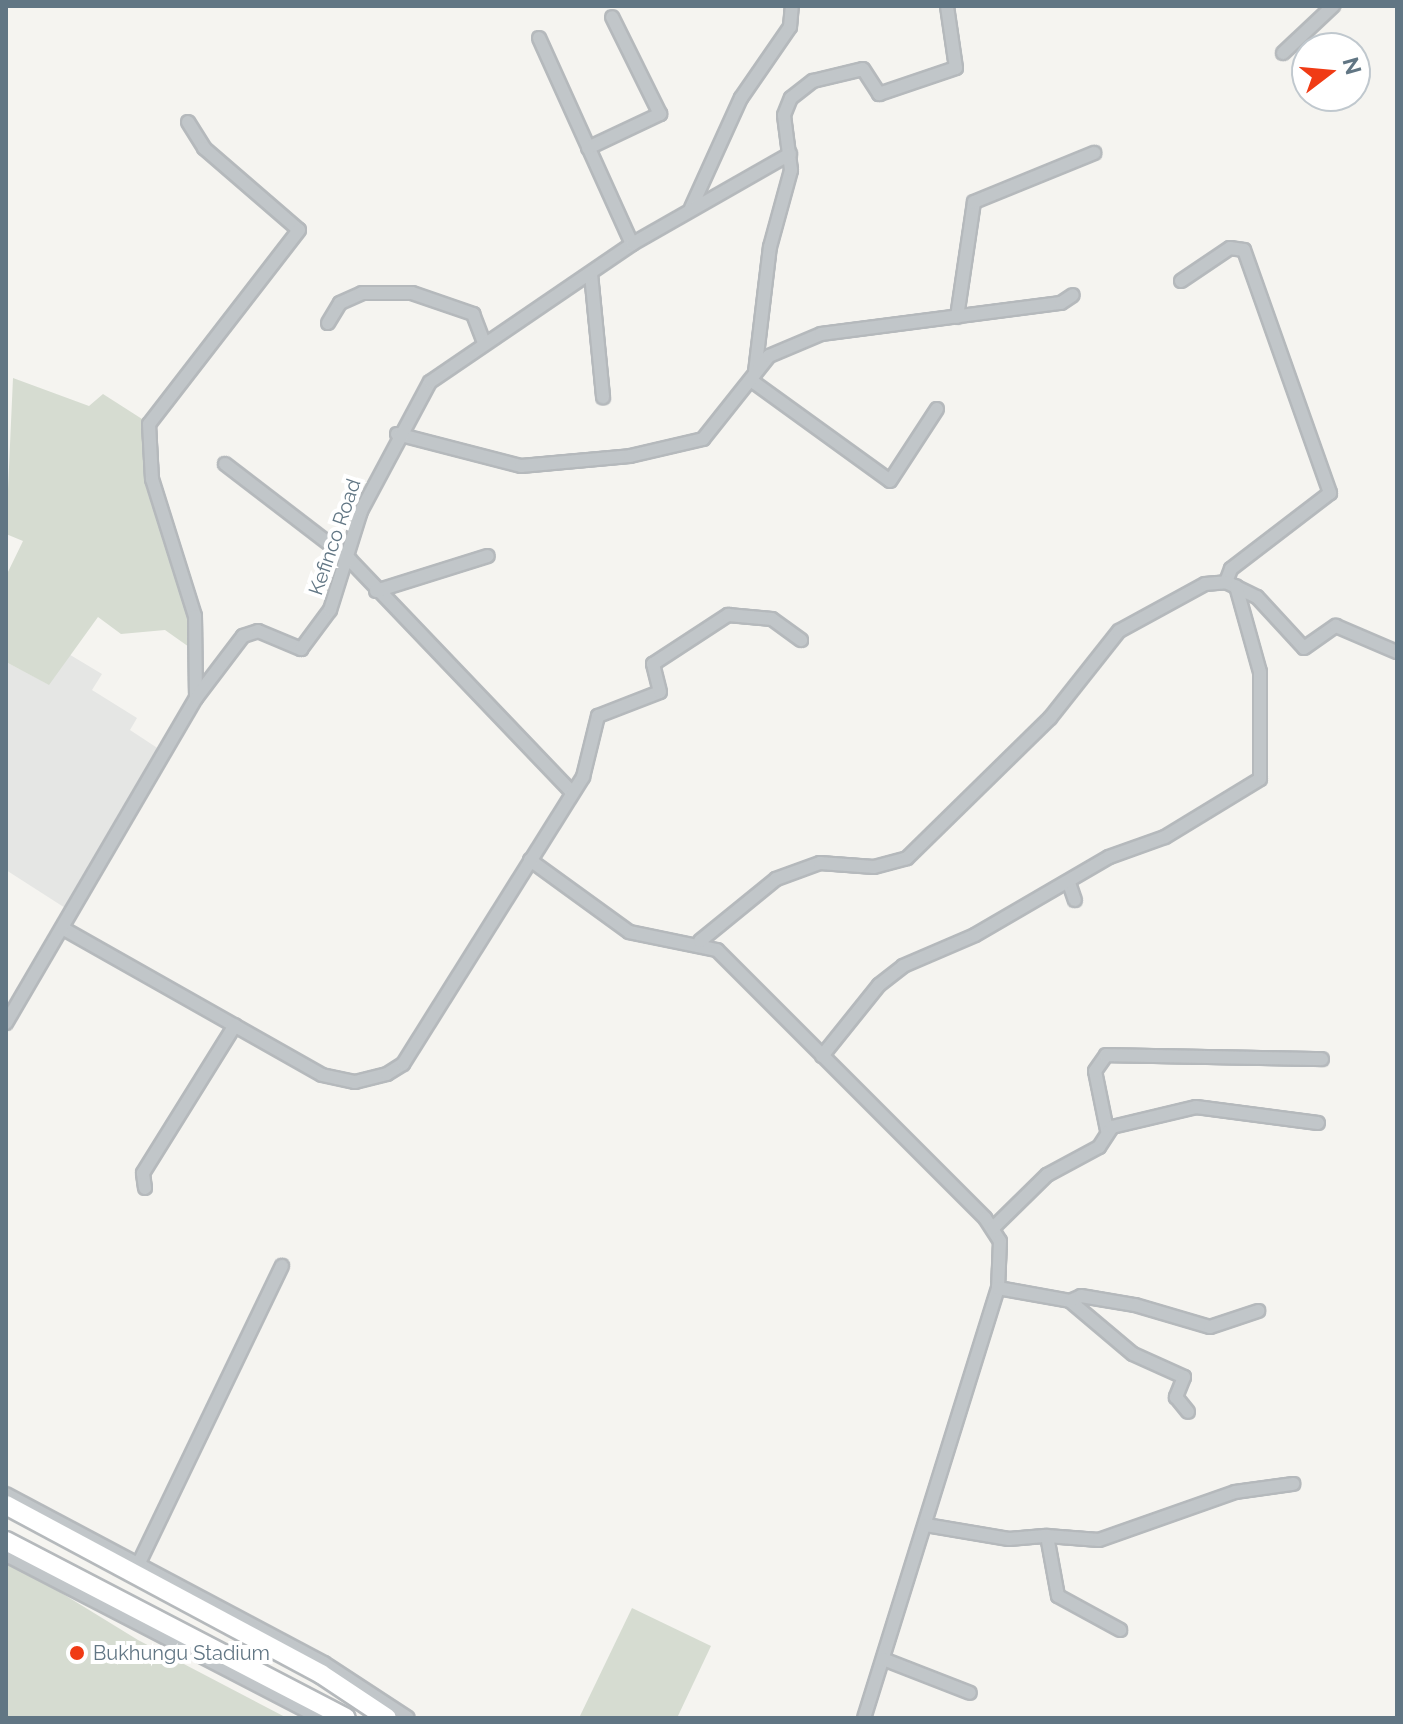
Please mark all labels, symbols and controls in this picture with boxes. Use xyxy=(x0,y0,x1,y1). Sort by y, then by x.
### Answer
north arrow xyxy=(1291,32,1371,112)
text: N xyxy=(1337,54,1367,78)
street label: Kefinco Road xyxy=(304,476,366,598)
place label: Bukhungu Stadium xyxy=(93,1641,270,1665)
marker: Bukhungu Stadium xyxy=(68,1644,86,1662)

